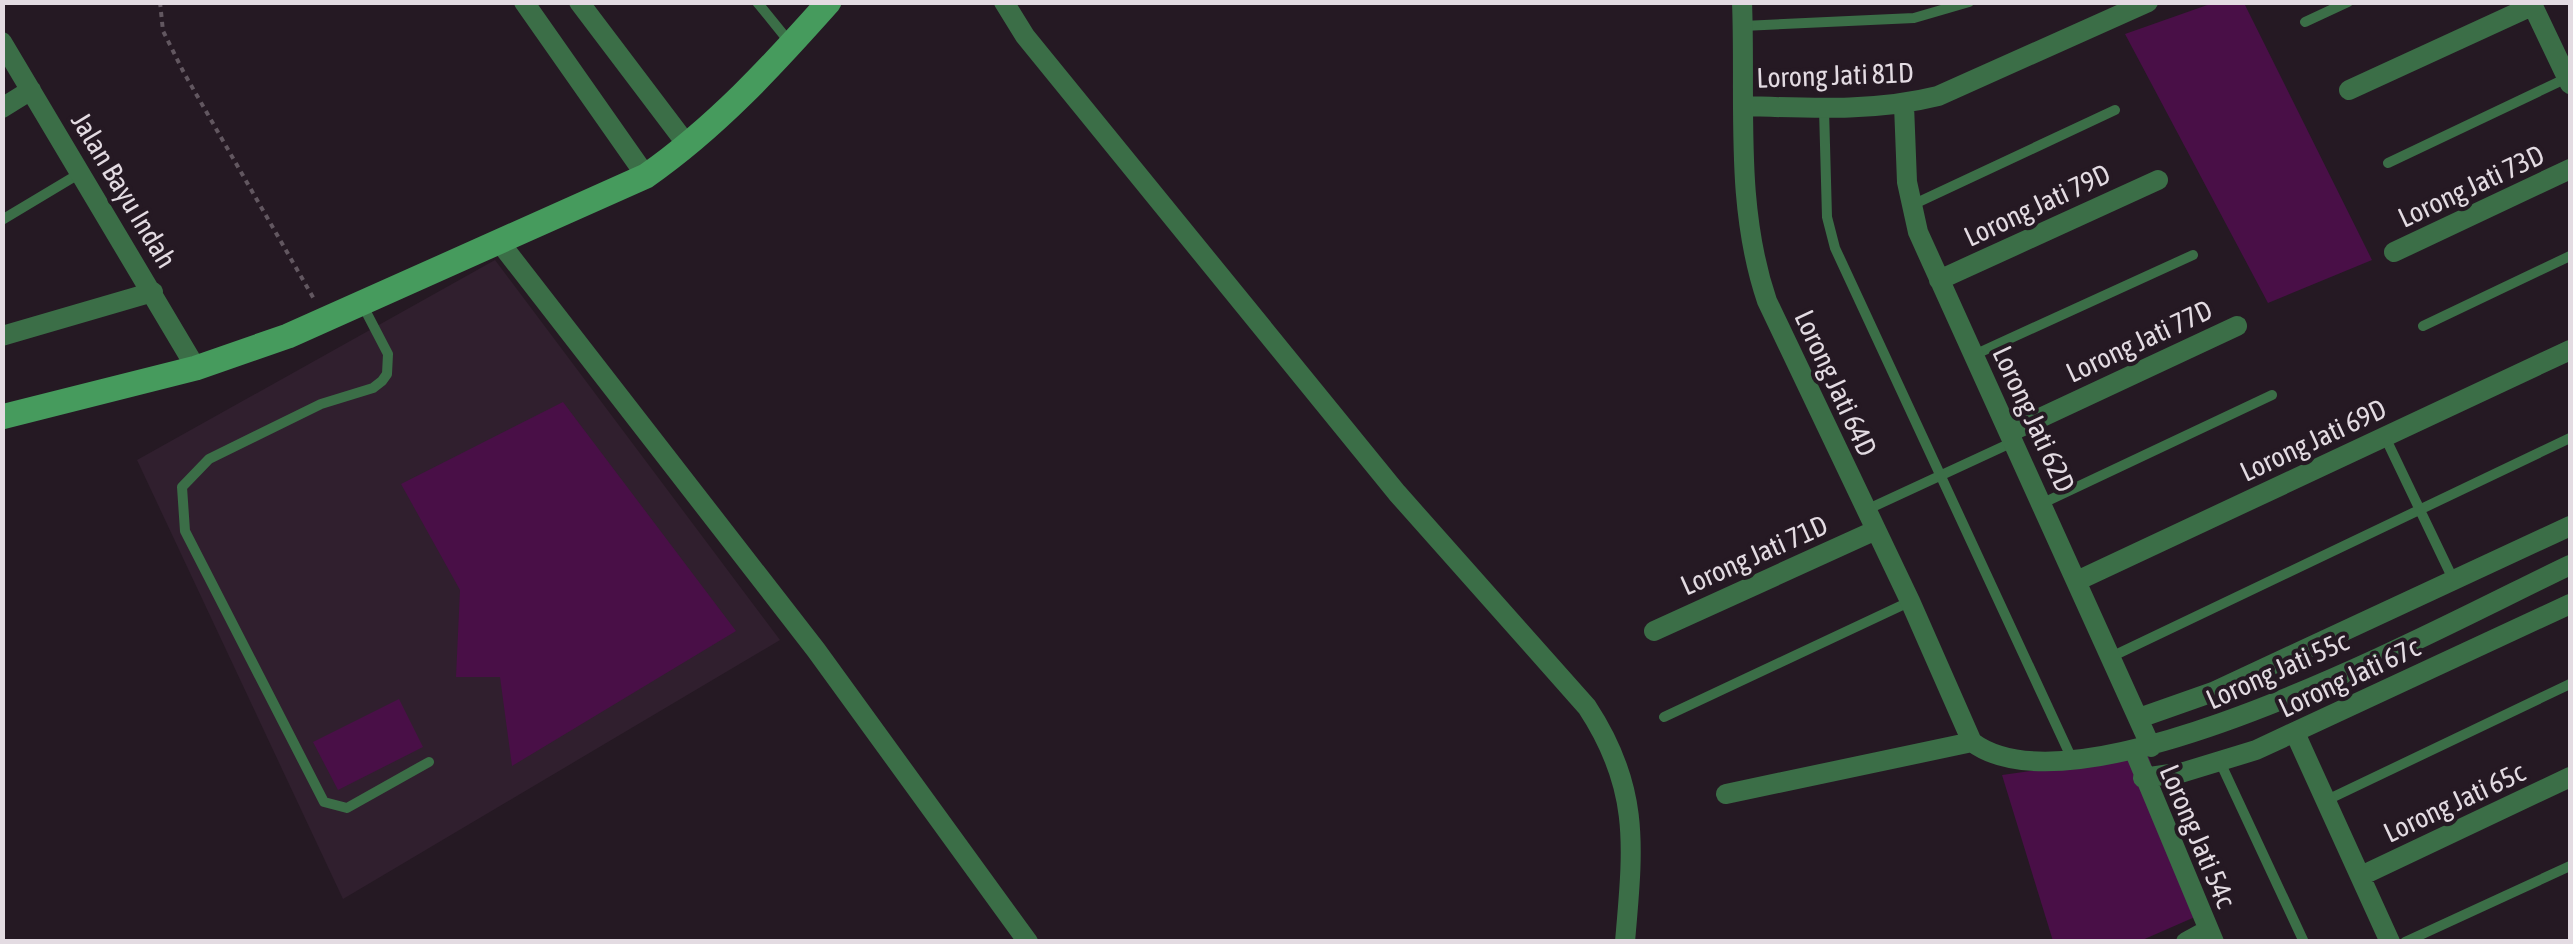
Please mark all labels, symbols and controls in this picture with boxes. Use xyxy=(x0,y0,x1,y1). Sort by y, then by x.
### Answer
street label: Lorong Jati 81D xyxy=(1756,56,1914,94)
street label: Jalan Bayu Indah xyxy=(65,106,183,274)
street label: Lorong Jati 73D xyxy=(2393,138,2549,234)
street label: Lorong Jati 79D xyxy=(1959,157,2115,253)
street label: Lorong Jati 77D xyxy=(2061,293,2217,389)
street label: Lorong Jati 64D xyxy=(1788,305,1884,461)
street label: Lorong Jati 62D xyxy=(1986,341,2082,497)
street label: Lorong Jati 69D xyxy=(2235,392,2391,488)
street label: Lorong Jati 71D xyxy=(1676,508,1832,602)
street label: Lorong Jati 55c xyxy=(2201,624,2353,716)
street label: Lorong Jati 67c xyxy=(2273,630,2425,724)
street label: Lorong Jati 65c xyxy=(2378,755,2530,849)
street label: Lorong Jati 54c xyxy=(2154,760,2243,913)

